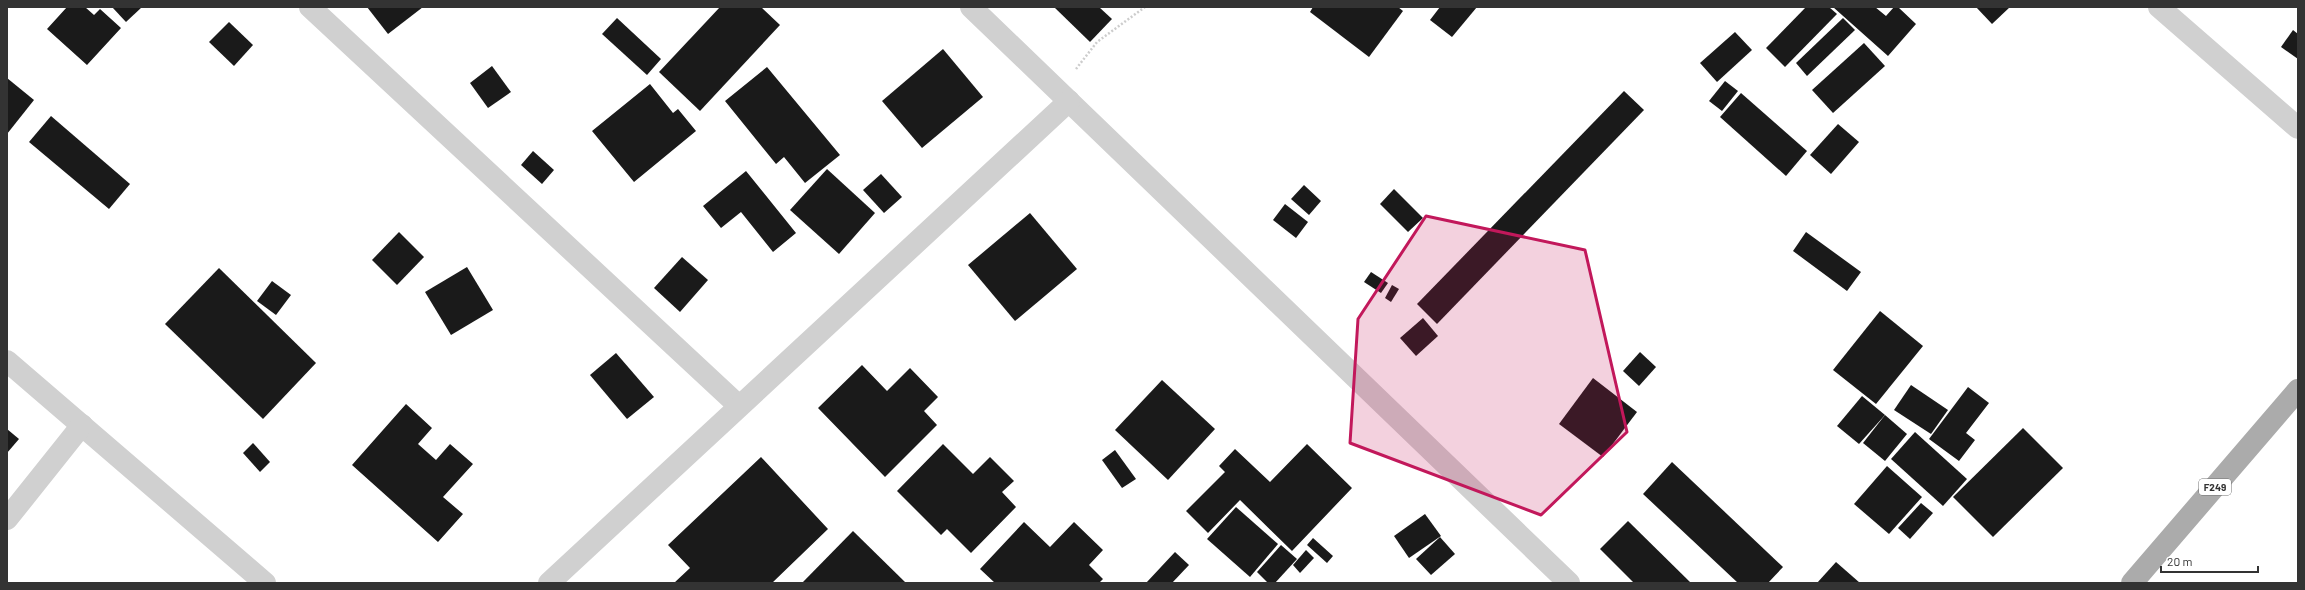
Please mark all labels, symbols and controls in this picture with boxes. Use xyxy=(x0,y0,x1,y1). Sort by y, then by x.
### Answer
road number: F249 xyxy=(2199,479,2231,495)
scale bar xyxy=(2161,548,2258,574)
text: 20 m xyxy=(2167,554,2193,568)

